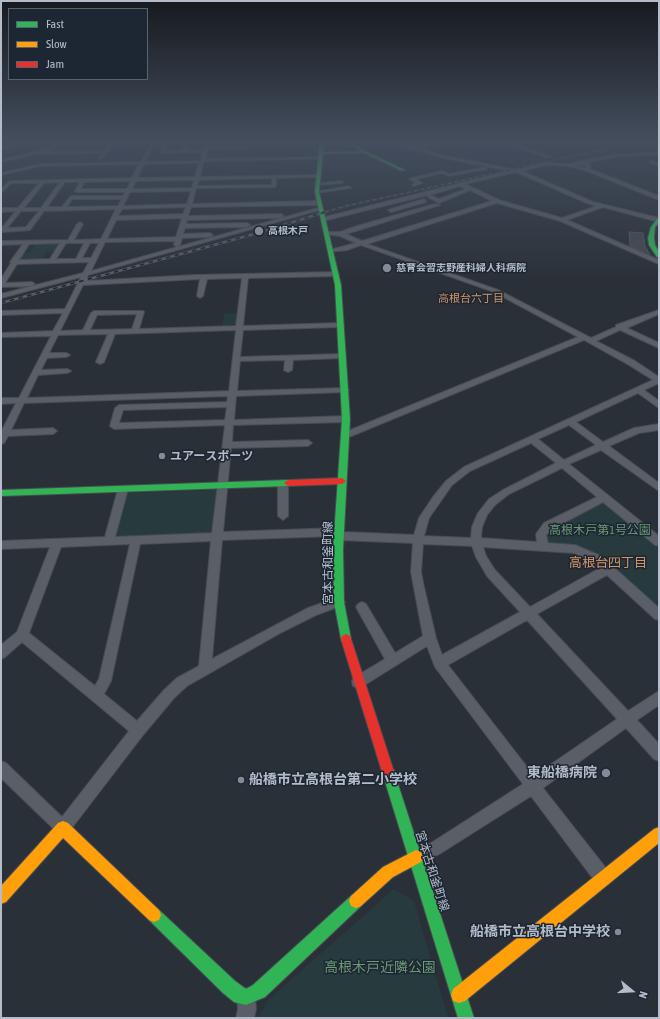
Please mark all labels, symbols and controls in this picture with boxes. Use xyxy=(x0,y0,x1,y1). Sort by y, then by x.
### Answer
legend xyxy=(8,8,148,80)
text: Fast xyxy=(46,17,64,31)
text: Slow xyxy=(46,37,67,51)
text: Jam xyxy=(46,57,64,71)
marker: 高根木戸 xyxy=(253,225,265,237)
place label: 高根木戸 xyxy=(268,225,308,237)
marker: 慈育会習志野産科婦人科病院 xyxy=(381,262,393,274)
place label: 慈育会習志野産科婦人科病院 xyxy=(396,262,526,274)
district label: 高根台六丁目 xyxy=(438,292,504,306)
place label: ユアースポーツ xyxy=(170,449,253,463)
marker: ユアースポーツ xyxy=(157,451,167,461)
street label: 宮本古和釜町線 xyxy=(321,521,335,605)
park label: 高根木戸第1号公園 xyxy=(549,523,651,537)
district label: 高根台四丁目 xyxy=(569,555,647,571)
place label: 東船橋病院 xyxy=(527,765,597,781)
marker: 東船橋病院 xyxy=(600,767,612,779)
place label: 船橋市立高根台第二小学校 xyxy=(249,772,417,788)
marker: 船橋市立高根台第二小学校 xyxy=(236,775,246,785)
street label: 宮本古和釜町線 xyxy=(412,829,452,913)
place label: 船橋市立高根台中学校 xyxy=(470,924,610,940)
marker: 船橋市立高根台中学校 xyxy=(613,927,623,937)
park label: 高根木戸近隣公園 xyxy=(324,960,436,976)
north arrow xyxy=(612,971,652,1011)
text: N xyxy=(637,990,650,1000)

